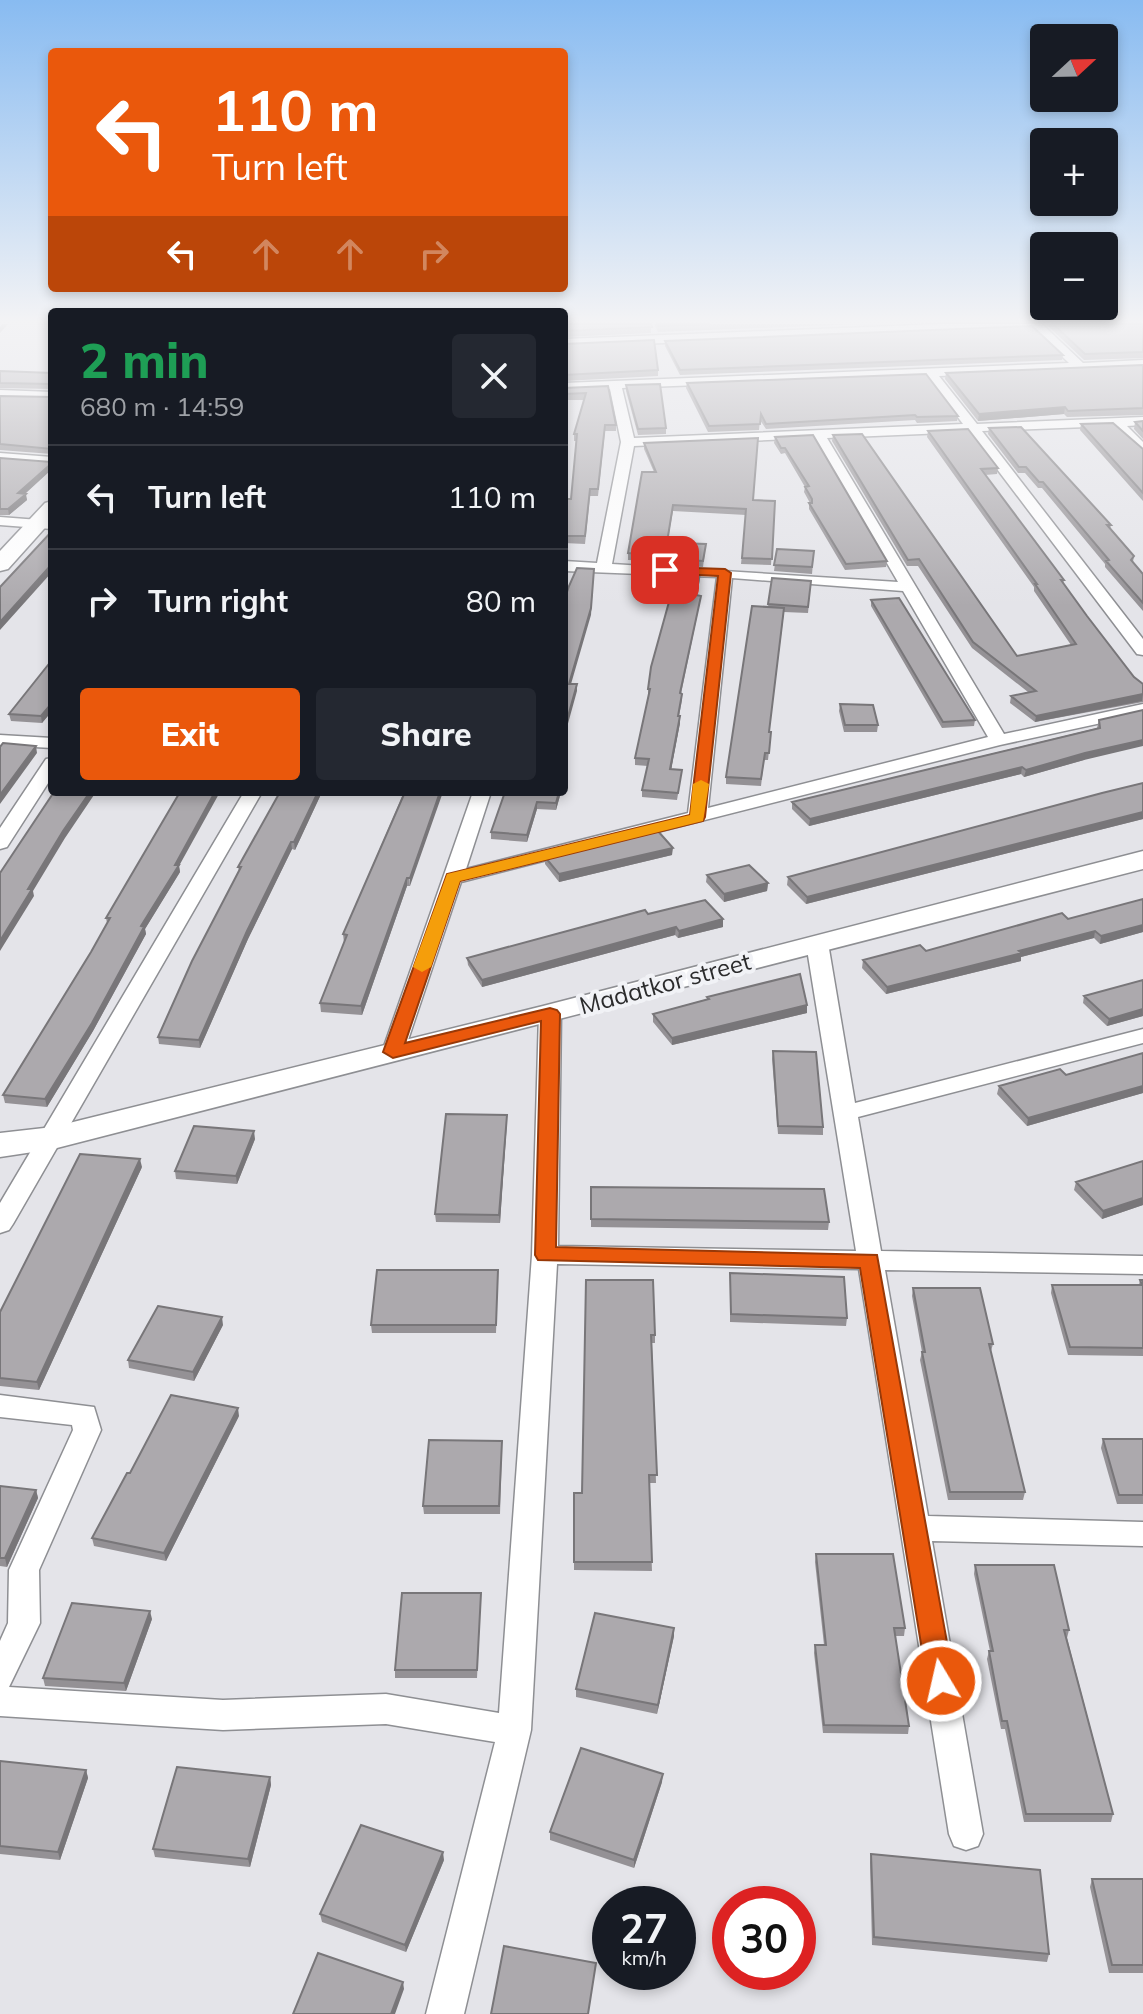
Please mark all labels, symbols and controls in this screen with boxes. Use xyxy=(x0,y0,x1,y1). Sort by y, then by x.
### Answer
north arrow xyxy=(1030,24,1118,112)
map controls xyxy=(1030,24,1118,320)
text: 110 m xyxy=(212,75,379,145)
icon: left xyxy=(80,80,184,184)
button: + xyxy=(1030,128,1118,216)
text: Turn left xyxy=(212,144,348,189)
icon: left xyxy=(160,232,204,276)
icon: ahead xyxy=(244,232,288,276)
icon: ahead xyxy=(328,232,372,276)
icon: right xyxy=(412,232,456,276)
button: − xyxy=(1030,232,1118,320)
text: 2 min xyxy=(80,330,209,390)
button: close xyxy=(452,334,536,418)
text: 680 m · 14:59 xyxy=(80,390,244,423)
icon: left xyxy=(80,475,124,519)
text: Turn left xyxy=(148,478,266,516)
text: 110 m xyxy=(448,478,536,516)
pin xyxy=(631,536,699,604)
icon: arrive xyxy=(643,548,687,592)
icon: right xyxy=(80,579,124,623)
text: Turn right xyxy=(148,582,288,620)
text: 80 m xyxy=(466,582,536,620)
button: Exit xyxy=(80,688,300,780)
button: Share xyxy=(316,688,536,780)
street label: Madatkor street xyxy=(576,946,754,1020)
position arrow xyxy=(899,1639,983,1723)
speed limit sign: 30 xyxy=(712,1886,816,1990)
text: 27 xyxy=(620,1903,668,1953)
text: km/h xyxy=(621,1945,667,1970)

